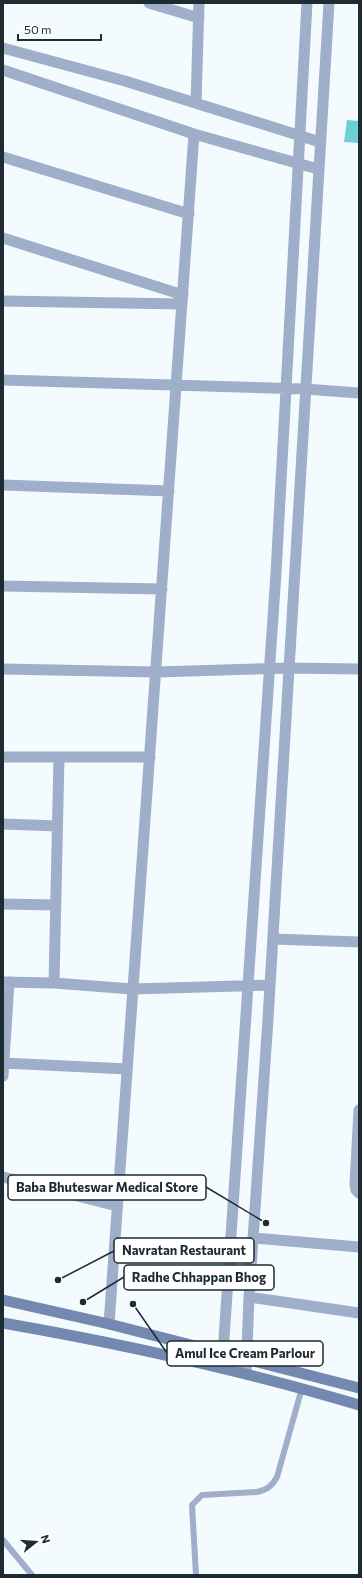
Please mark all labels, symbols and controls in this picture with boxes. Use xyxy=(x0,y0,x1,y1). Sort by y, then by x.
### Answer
scale bar xyxy=(18,16,101,42)
text: 50 m xyxy=(24,22,52,36)
callout: Baba Bhuteswar Medical Store xyxy=(8,1175,206,1200)
text: Baba Bhuteswar Medical Store xyxy=(16,1179,198,1195)
callout: Navratan Restaurant xyxy=(114,1238,254,1263)
text: Navratan Restaurant xyxy=(122,1242,247,1258)
callout: Radhe Chhappan Bhog xyxy=(124,1265,274,1290)
text: Radhe Chhappan Bhog xyxy=(132,1269,266,1285)
callout: Amul Ice Cream Parlour xyxy=(167,1341,323,1366)
text: Amul Ice Cream Parlour xyxy=(175,1345,316,1361)
north arrow xyxy=(16,1522,56,1562)
text: N xyxy=(39,1533,53,1545)

